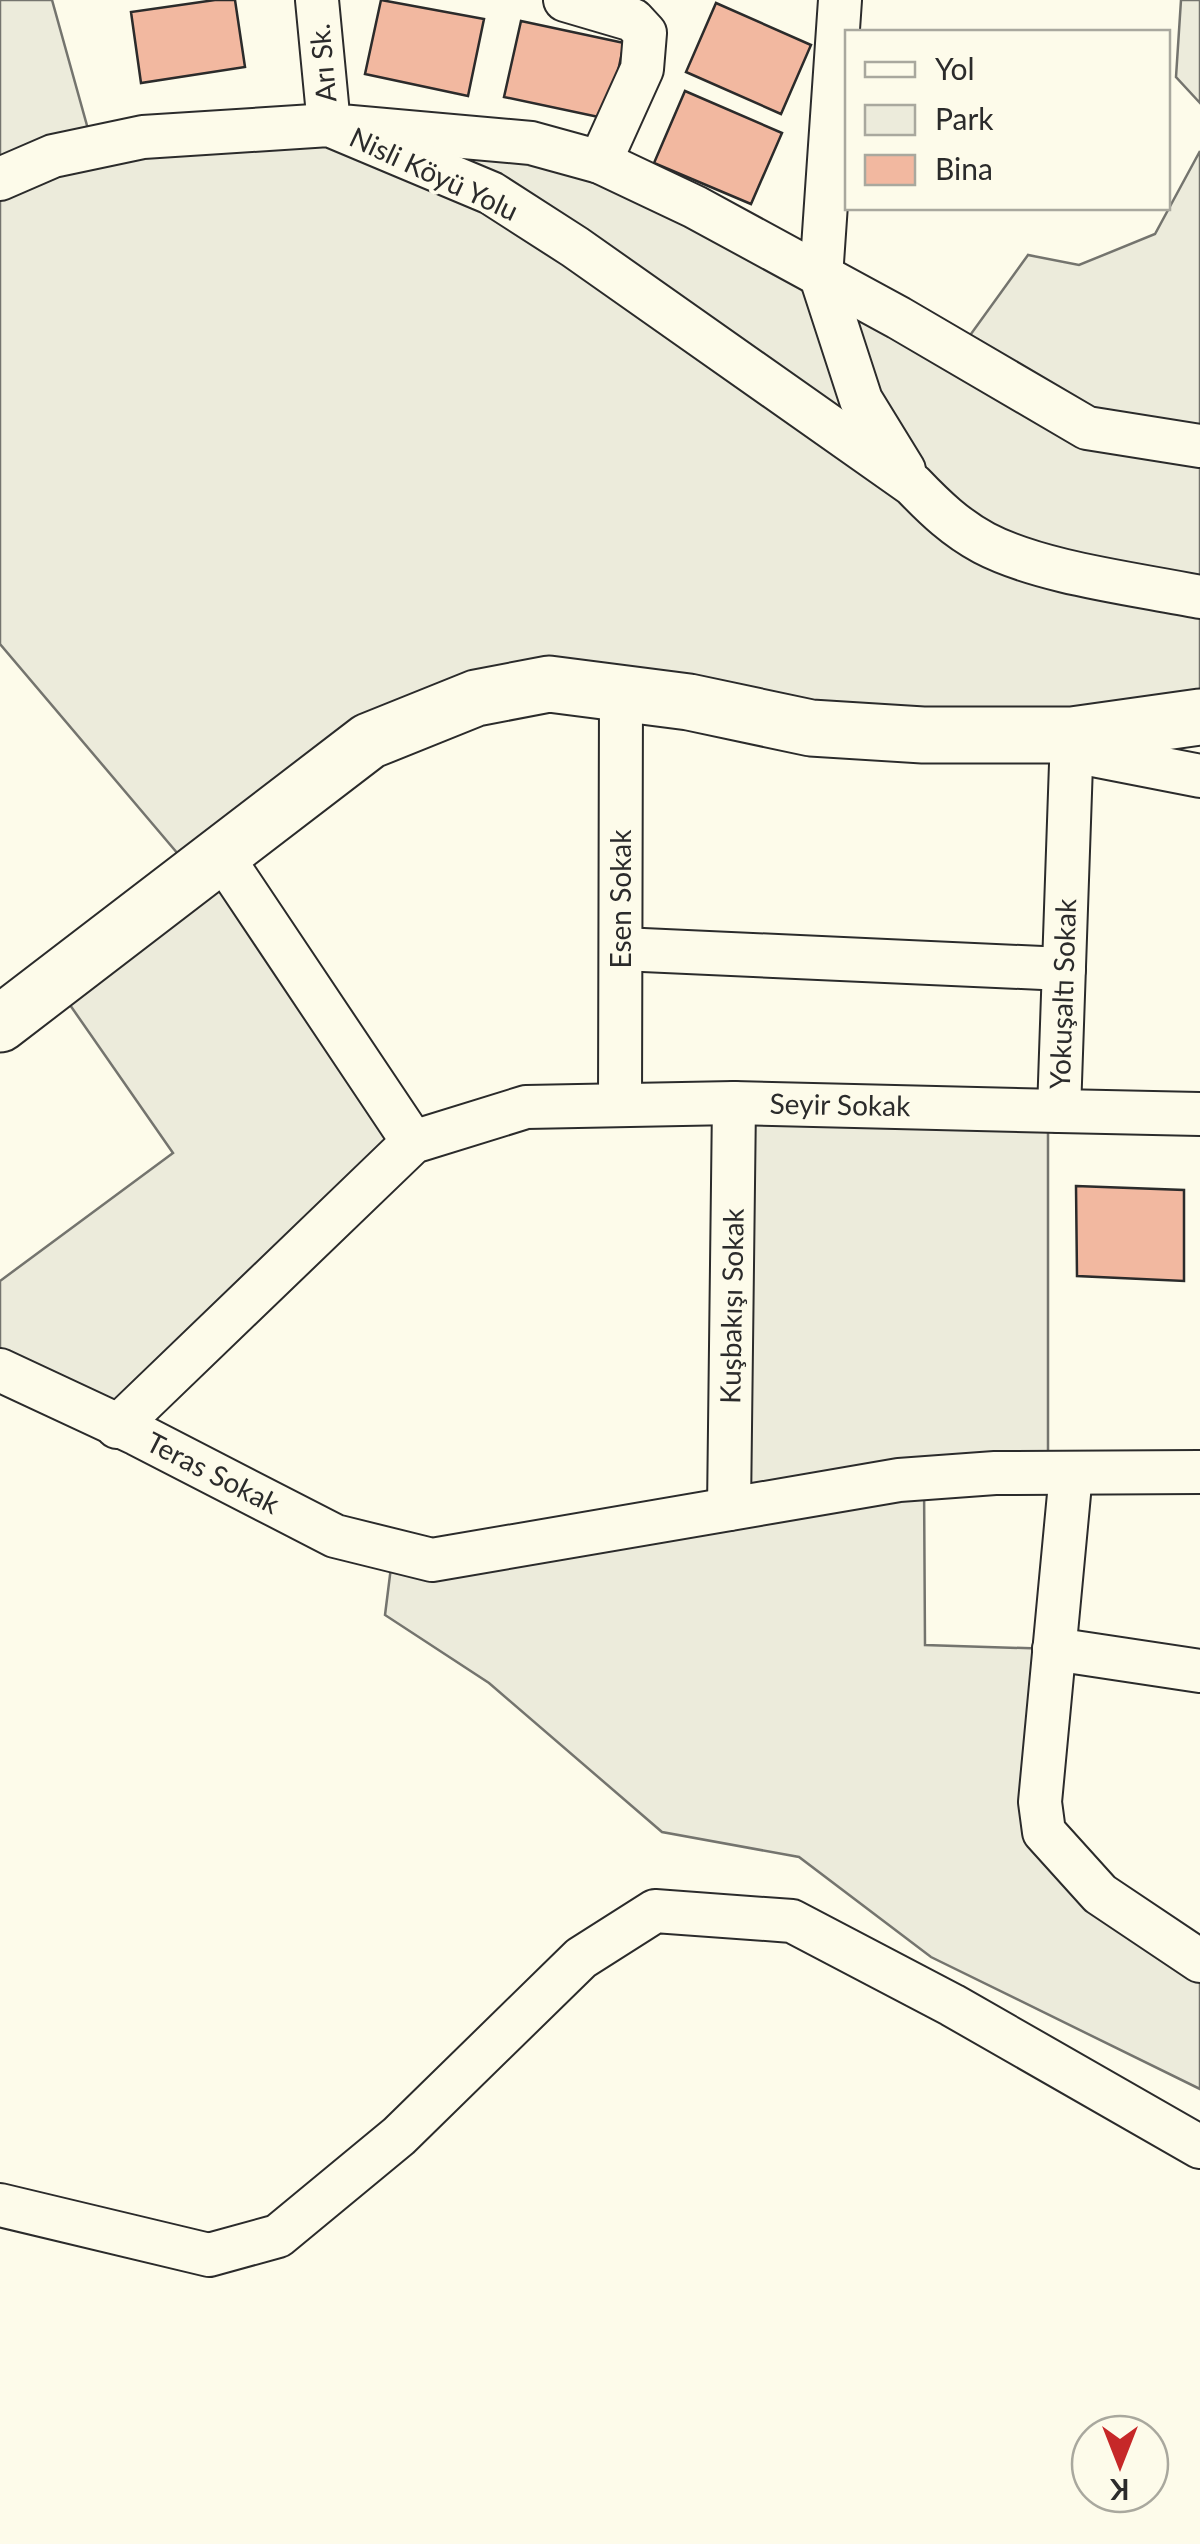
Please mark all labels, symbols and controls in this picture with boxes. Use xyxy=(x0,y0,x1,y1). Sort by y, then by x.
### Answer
street label: Arı Sk. xyxy=(302,22,342,104)
legend xyxy=(845,30,1170,210)
text: Yol xyxy=(935,50,975,86)
text: Park xyxy=(935,100,994,136)
street label: Nisli Köyü Yolu xyxy=(345,119,524,227)
text: Bina xyxy=(935,150,993,186)
street label: Esen Sokak xyxy=(603,829,637,969)
street label: Yokuşaltı Sokak xyxy=(1042,897,1082,1090)
street label: Seyir Sokak xyxy=(769,1086,911,1122)
street label: Kuşbakışı Sokak xyxy=(712,1207,750,1404)
street label: Teras Sokak xyxy=(141,1424,286,1520)
north arrow xyxy=(1070,2414,1170,2514)
text: K xyxy=(1110,2473,1130,2507)

